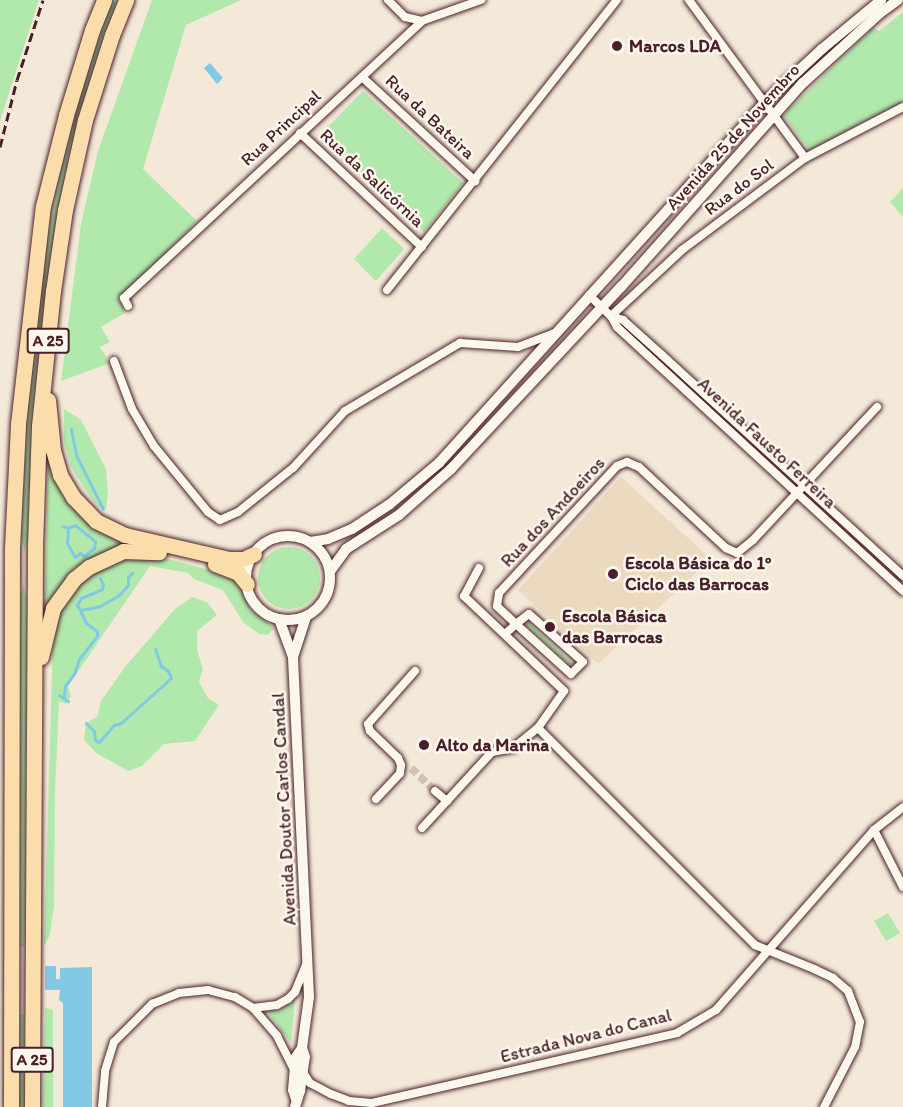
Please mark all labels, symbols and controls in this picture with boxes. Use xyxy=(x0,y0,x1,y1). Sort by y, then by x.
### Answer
place label: Marcos LDA xyxy=(629,35,721,57)
marker: Marcos LDA xyxy=(610,39,624,53)
street label: Avenida 25 de Novembro xyxy=(662,59,804,215)
street label: Rua da Bateira xyxy=(381,70,479,164)
street label: Rua Principal xyxy=(236,85,326,171)
street label: Rua da Salicórnia xyxy=(315,124,429,232)
street label: Rua do Sol xyxy=(700,154,778,220)
road number: A 25 xyxy=(26,328,70,354)
street label: Avenida Fausto Ferreira xyxy=(693,373,841,513)
street label: Rua dos Andoeiros xyxy=(496,452,610,572)
place label: Escola Básica do 1º Ciclo das Barrocas xyxy=(625,553,771,596)
marker: Escola Básica do 1º Ciclo das Barrocas xyxy=(606,567,620,581)
place label: Escola Básica das Barrocas xyxy=(562,606,666,648)
marker: Escola Básica das Barrocas xyxy=(543,620,557,634)
street label: Avenida Doutor Carlos Candal xyxy=(267,692,301,926)
place label: Alto da Marina xyxy=(436,734,550,756)
marker: Alto da Marina xyxy=(417,738,431,752)
street label: Estrada Nova do Canal xyxy=(499,1004,673,1068)
road number: A 25 xyxy=(9,1047,54,1073)

